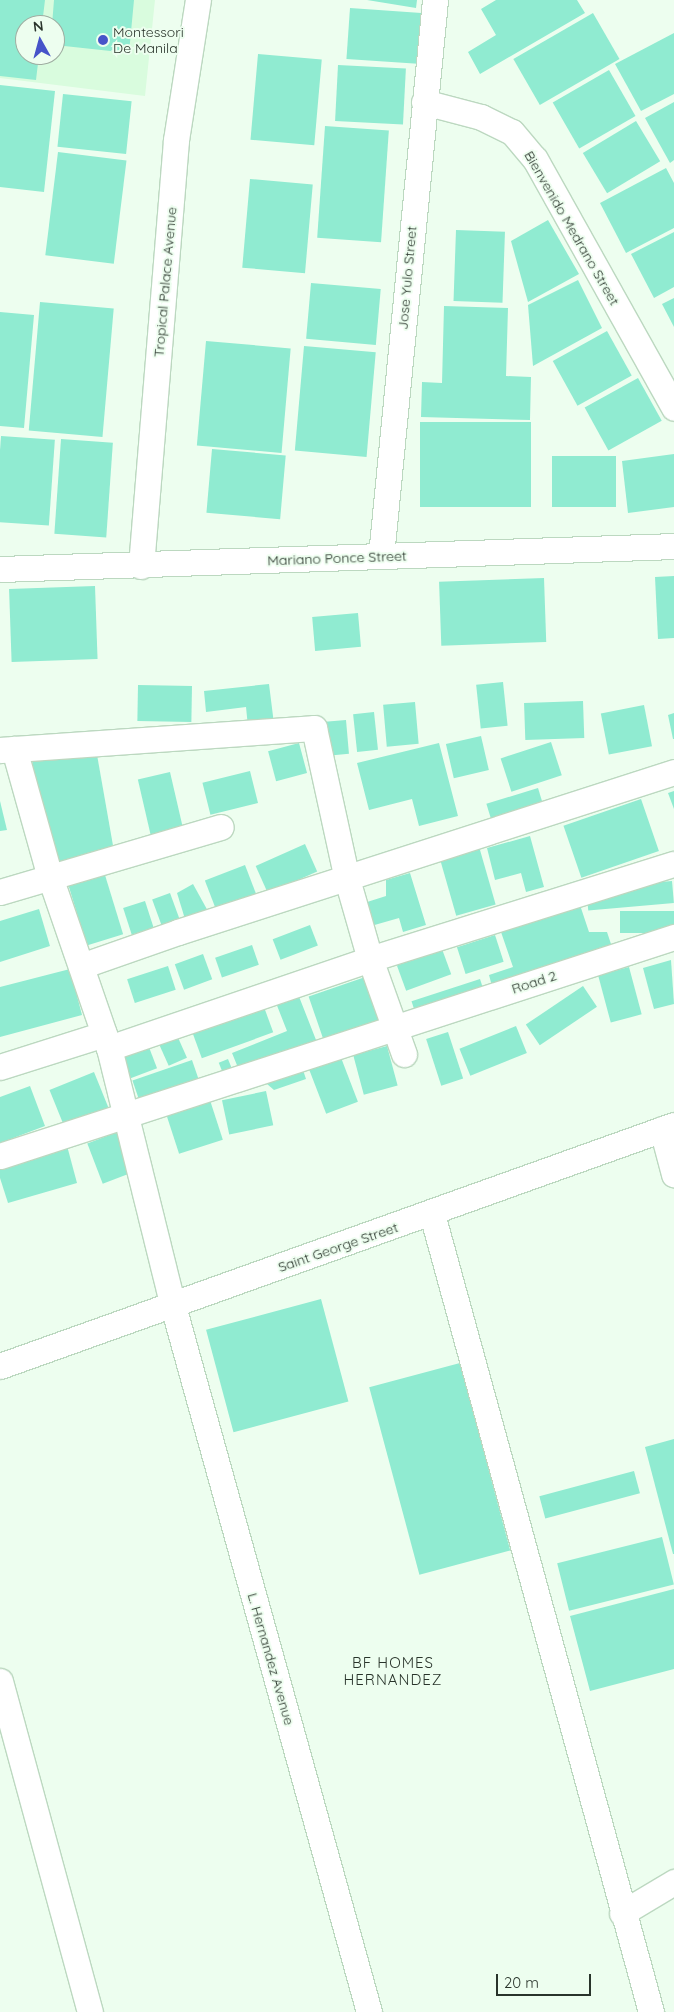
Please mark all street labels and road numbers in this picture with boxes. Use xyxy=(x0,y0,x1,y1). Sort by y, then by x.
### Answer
street label: Bienvenido Medrano Street xyxy=(521,148,623,308)
street label: Tropical Palace Avenue xyxy=(150,206,180,358)
street label: Jose Yulo Street xyxy=(394,226,420,330)
street label: Mariano Ponce Street xyxy=(267,547,407,569)
street label: Road 2 xyxy=(509,967,559,997)
street label: Saint George Street xyxy=(276,1219,400,1275)
street label: L. Hernandez Avenue xyxy=(244,1591,298,1727)

